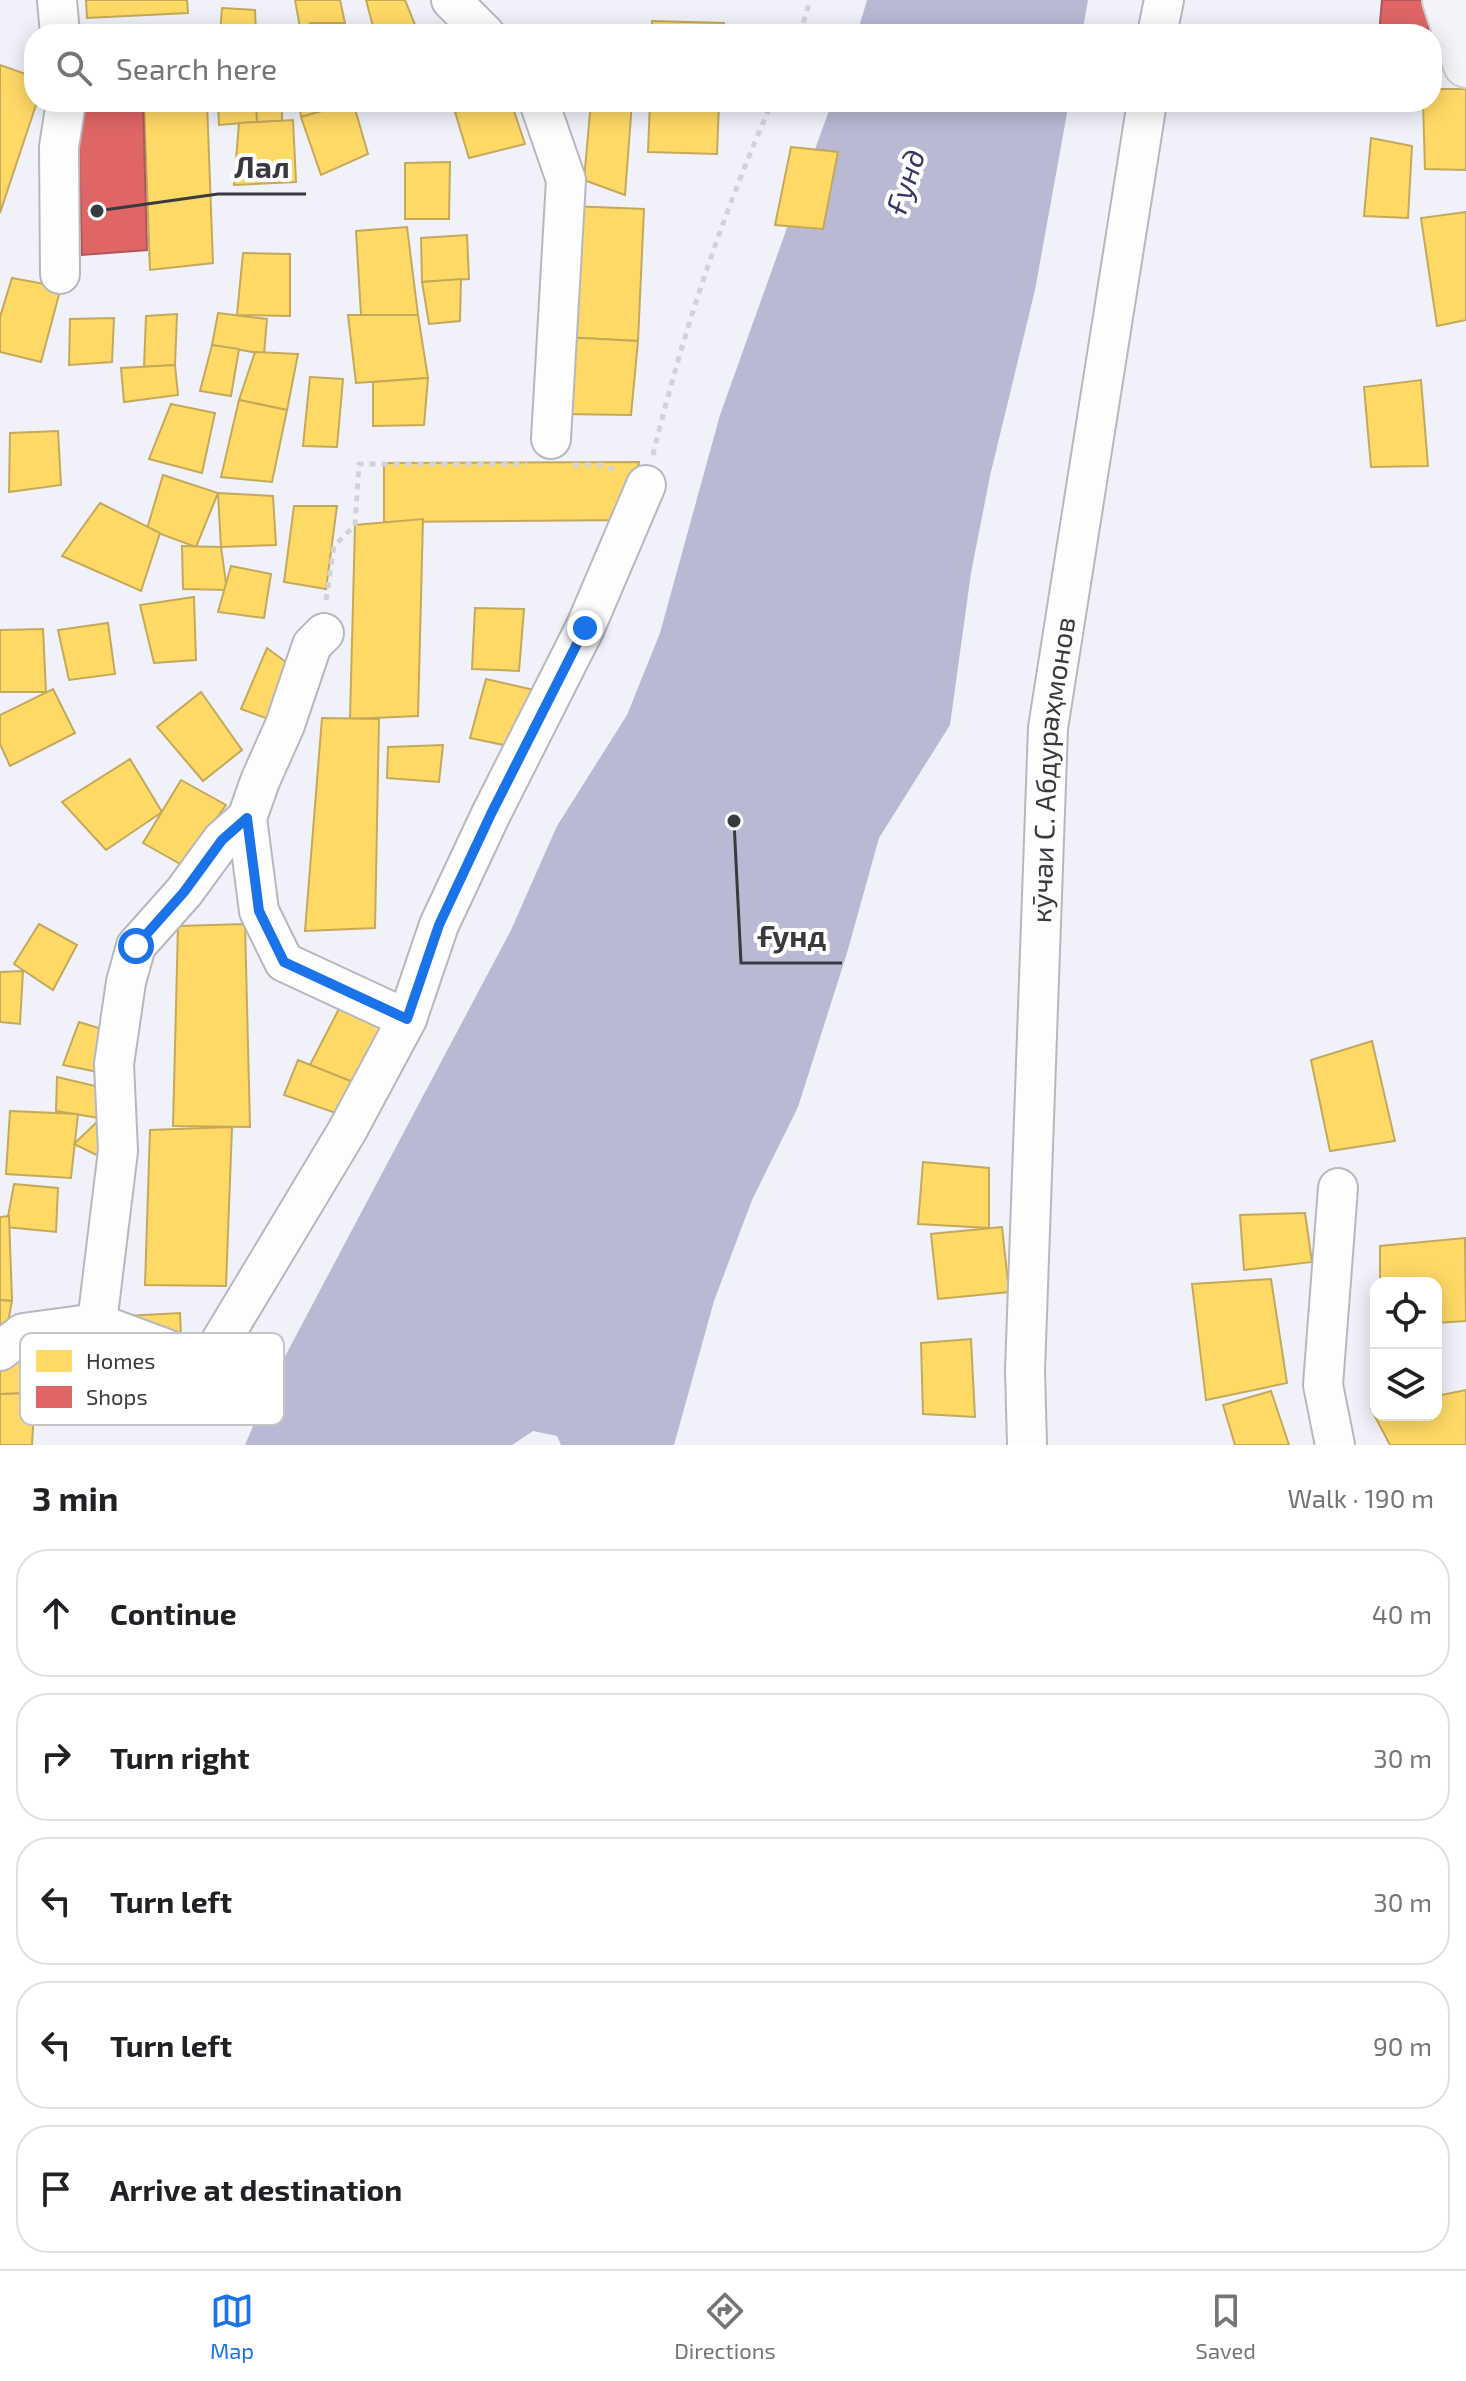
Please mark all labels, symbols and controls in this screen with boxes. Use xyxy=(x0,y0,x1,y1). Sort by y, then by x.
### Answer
search box xyxy=(24,24,1442,112)
icon: search xyxy=(52,46,96,90)
text: Search here xyxy=(116,50,277,86)
callout: Лал xyxy=(218,140,306,194)
water label: Ғунд xyxy=(877,144,932,219)
text: Лал xyxy=(234,148,290,184)
route end xyxy=(567,610,603,646)
street label: кӯчаи С. Абдураҳмонов xyxy=(1023,614,1081,924)
callout: Ғунд xyxy=(741,909,842,963)
text: Ғунд xyxy=(757,917,826,954)
route start xyxy=(118,928,154,964)
map controls xyxy=(1370,1277,1442,1421)
button: locate xyxy=(1370,1277,1442,1349)
legend xyxy=(20,1333,284,1425)
text: Homes xyxy=(86,1347,155,1373)
button: layers xyxy=(1370,1349,1442,1421)
text: Shops xyxy=(86,1383,148,1409)
text: 3 min xyxy=(32,1477,118,1518)
text: Walk · 190 m xyxy=(1287,1482,1434,1513)
icon: ahead xyxy=(34,1591,78,1635)
text: Continue xyxy=(110,1595,237,1631)
text: 40 m xyxy=(1372,1598,1432,1629)
icon: right xyxy=(34,1735,78,1779)
text: Turn right xyxy=(110,1739,250,1775)
text: 30 m xyxy=(1373,1742,1432,1773)
icon: left xyxy=(34,1879,78,1923)
text: Turn left xyxy=(110,1883,232,1919)
text: 30 m xyxy=(1373,1886,1432,1917)
icon: left xyxy=(34,2023,78,2067)
text: Turn left xyxy=(110,2027,232,2063)
text: 90 m xyxy=(1373,2030,1432,2061)
icon: arrive xyxy=(34,2167,78,2211)
text: Arrive at destination xyxy=(110,2171,402,2207)
tab: Map xyxy=(210,2289,254,2363)
tab: Directions xyxy=(674,2289,776,2363)
tab: Saved xyxy=(1196,2289,1256,2363)

